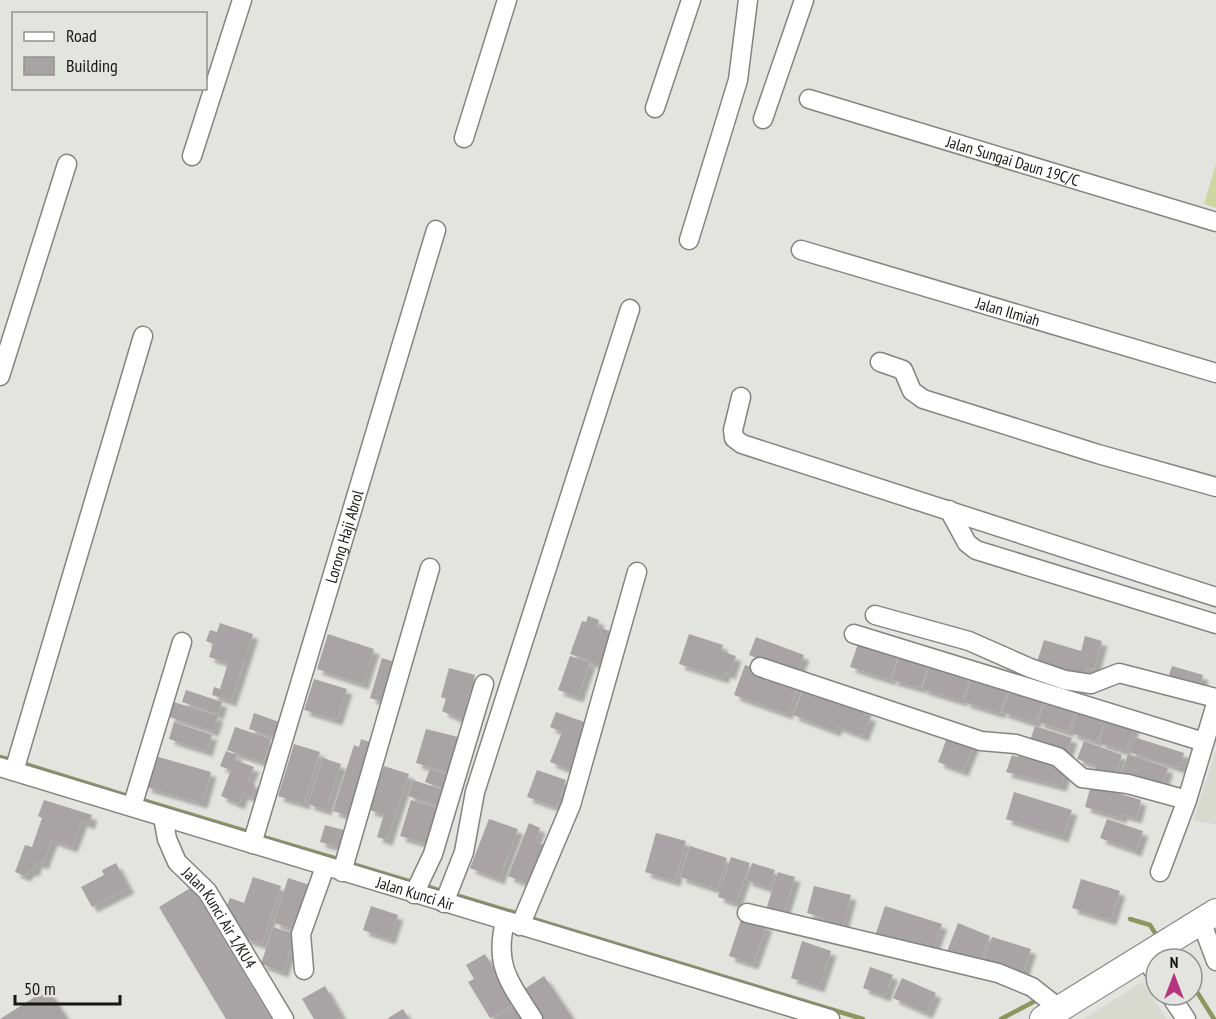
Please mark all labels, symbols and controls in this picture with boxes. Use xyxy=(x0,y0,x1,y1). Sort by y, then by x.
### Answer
legend xyxy=(12,12,207,90)
text: Road xyxy=(66,24,97,47)
text: Building xyxy=(66,54,118,77)
street label: Jalan Sungai Daun 19C/C xyxy=(943,131,1082,190)
street label: Jalan Ilmiah xyxy=(973,292,1042,330)
street label: Lorong Haji Abrol xyxy=(321,487,368,585)
street label: Jalan Kunci Air 1/KU4 xyxy=(177,862,261,972)
street label: Jalan Kunci Air xyxy=(373,872,457,914)
north arrow xyxy=(1144,947,1204,1007)
text: N xyxy=(1170,952,1178,972)
scale bar xyxy=(15,968,120,1006)
text: 50 m xyxy=(24,977,56,1000)

